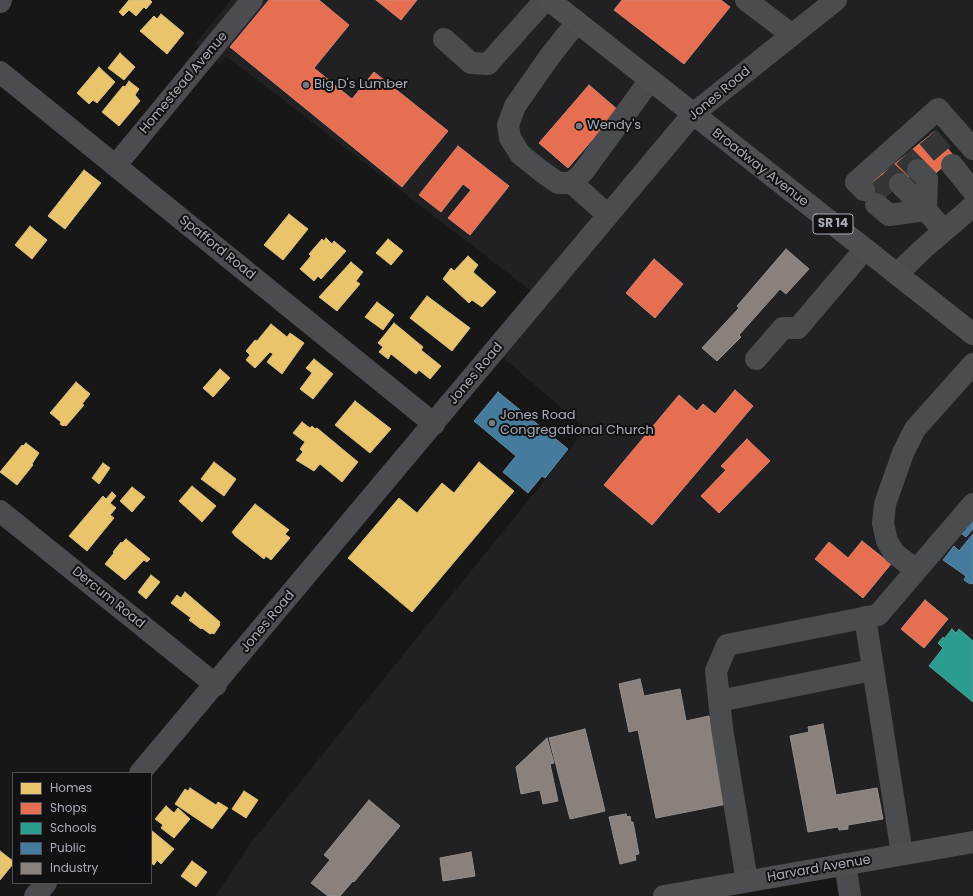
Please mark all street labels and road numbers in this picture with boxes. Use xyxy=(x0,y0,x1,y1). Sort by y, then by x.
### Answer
street label: Homestead Avenue xyxy=(137,29,231,137)
street label: Jones Road xyxy=(686,64,754,124)
street label: Broadway Avenue xyxy=(709,126,811,210)
street label: Spafford Road xyxy=(176,213,258,283)
road number: SR 14 xyxy=(813,214,853,234)
street label: Jones Road xyxy=(446,340,506,408)
street label: Dercum Road xyxy=(69,564,147,632)
street label: Jones Road xyxy=(238,588,298,656)
street label: Harvard Avenue xyxy=(766,852,872,886)

